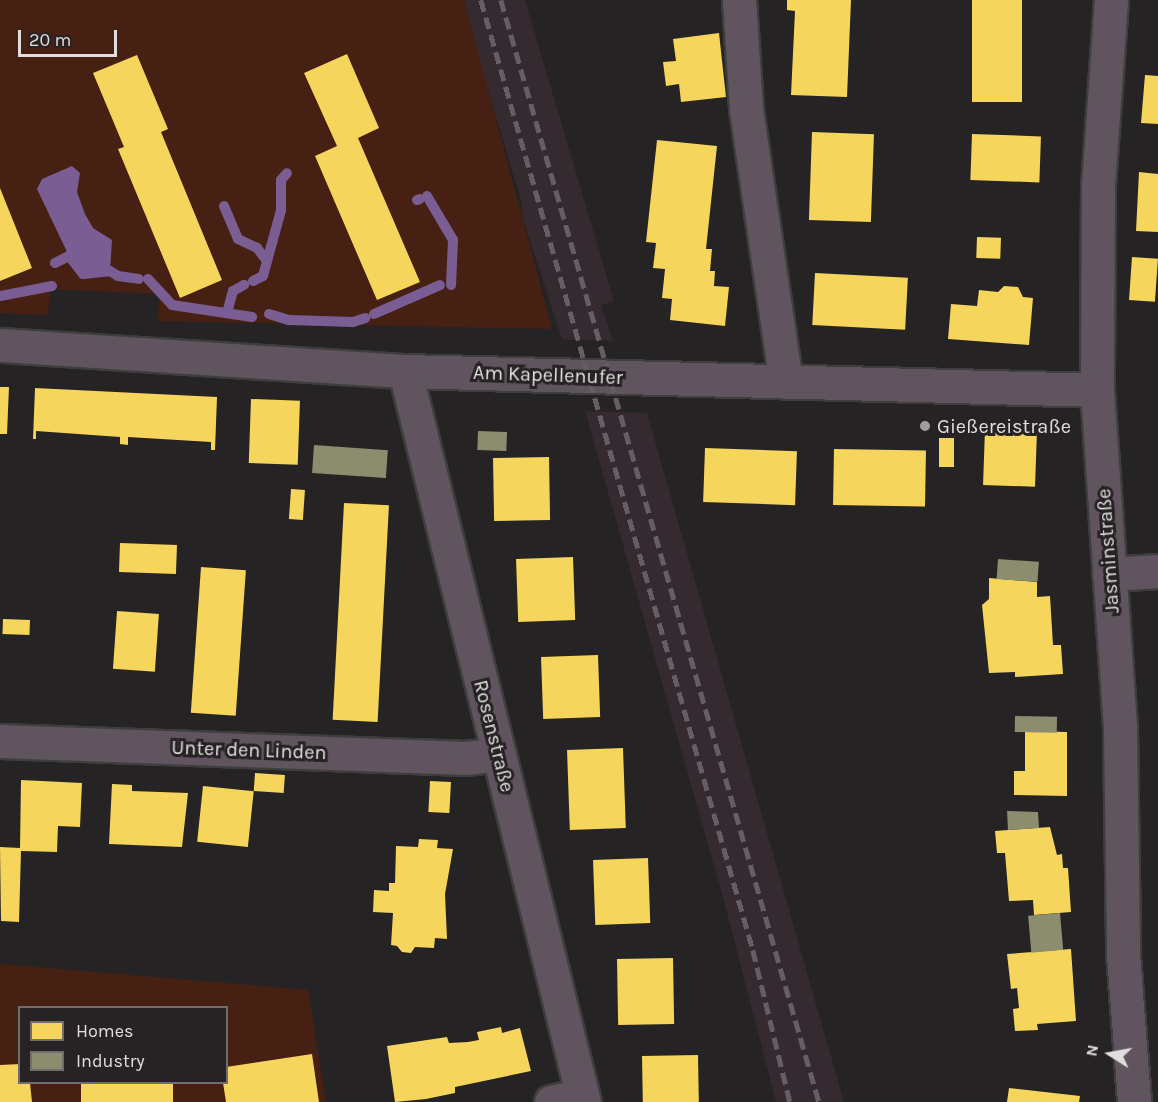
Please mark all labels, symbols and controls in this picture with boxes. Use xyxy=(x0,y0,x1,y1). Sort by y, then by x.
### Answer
scale bar xyxy=(21,18,120,56)
text: 20 m xyxy=(29,29,71,51)
street label: Am Kapellenufer xyxy=(473,360,623,390)
place label: Gießereistraße xyxy=(937,414,1071,438)
marker: Gießereistraße xyxy=(918,419,932,433)
street label: Jasminstraße xyxy=(1092,488,1124,614)
street label: Rosenstraße xyxy=(468,677,520,795)
street label: Unter den Linden xyxy=(171,735,327,765)
legend xyxy=(18,1006,228,1084)
text: Homes xyxy=(76,1020,133,1042)
north arrow xyxy=(1080,1024,1140,1084)
text: N xyxy=(1081,1043,1102,1058)
text: Industry xyxy=(76,1050,145,1072)

